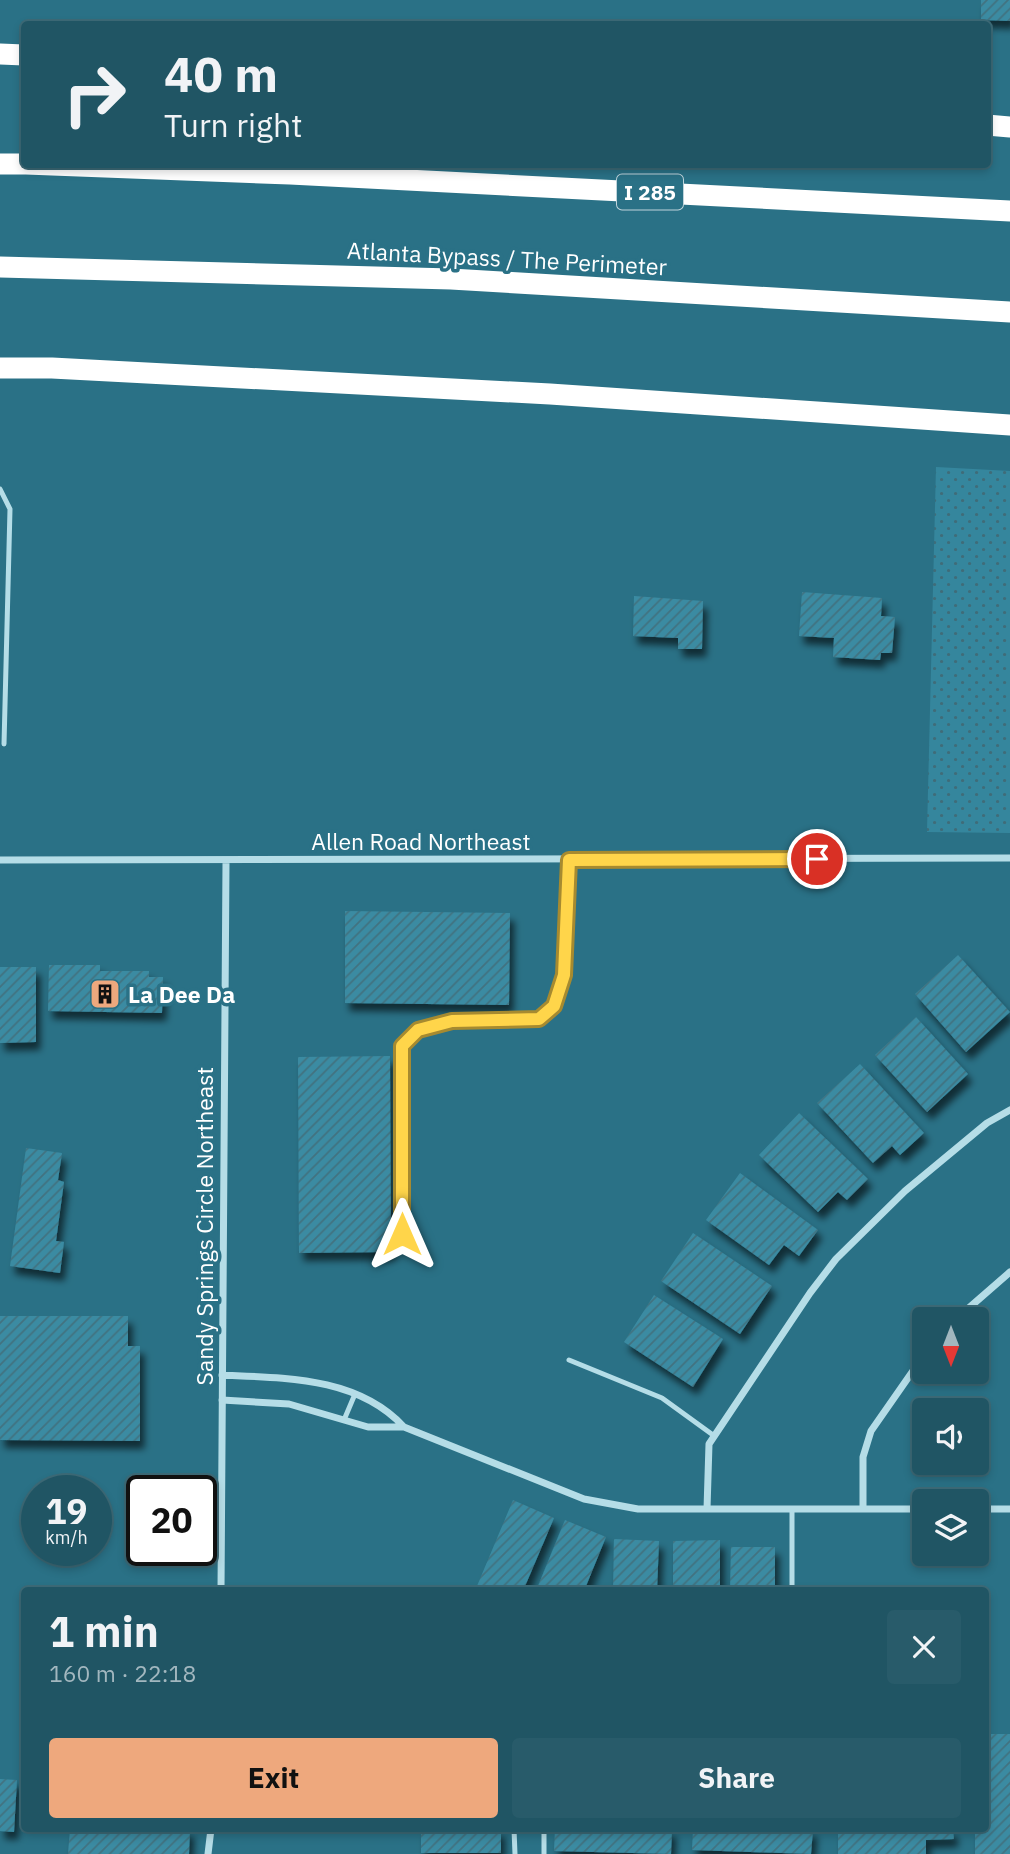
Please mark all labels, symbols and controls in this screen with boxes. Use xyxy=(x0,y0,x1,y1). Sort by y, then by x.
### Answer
text: 40 m xyxy=(164,42,278,105)
icon: right xyxy=(49,49,140,140)
text: Turn right xyxy=(164,104,302,146)
road number: I 285 xyxy=(617,174,683,210)
street label: Atlanta Bypass / The Perimeter xyxy=(346,235,668,281)
street label: Allen Road Northeast xyxy=(311,826,531,856)
pin xyxy=(787,829,847,889)
icon: arrive xyxy=(798,840,836,878)
building icon: La Dee Da xyxy=(88,977,122,1011)
place label: La Dee Da xyxy=(128,979,235,1009)
street label: Sandy Springs Circle Northeast xyxy=(189,1067,219,1385)
position arrow xyxy=(365,1197,439,1271)
north arrow xyxy=(912,1307,989,1384)
map controls xyxy=(912,1307,989,1566)
button: sound xyxy=(912,1398,989,1475)
speed limit sign: 20 xyxy=(126,1475,217,1566)
text: 19 xyxy=(45,1488,88,1534)
button: layers xyxy=(912,1489,989,1566)
text: km/h xyxy=(45,1526,88,1549)
text: 1 min xyxy=(49,1604,159,1659)
button: close xyxy=(887,1610,961,1684)
text: 160 m · 22:18 xyxy=(49,1658,196,1688)
button: Exit xyxy=(49,1738,498,1818)
button: Share xyxy=(512,1738,961,1818)

